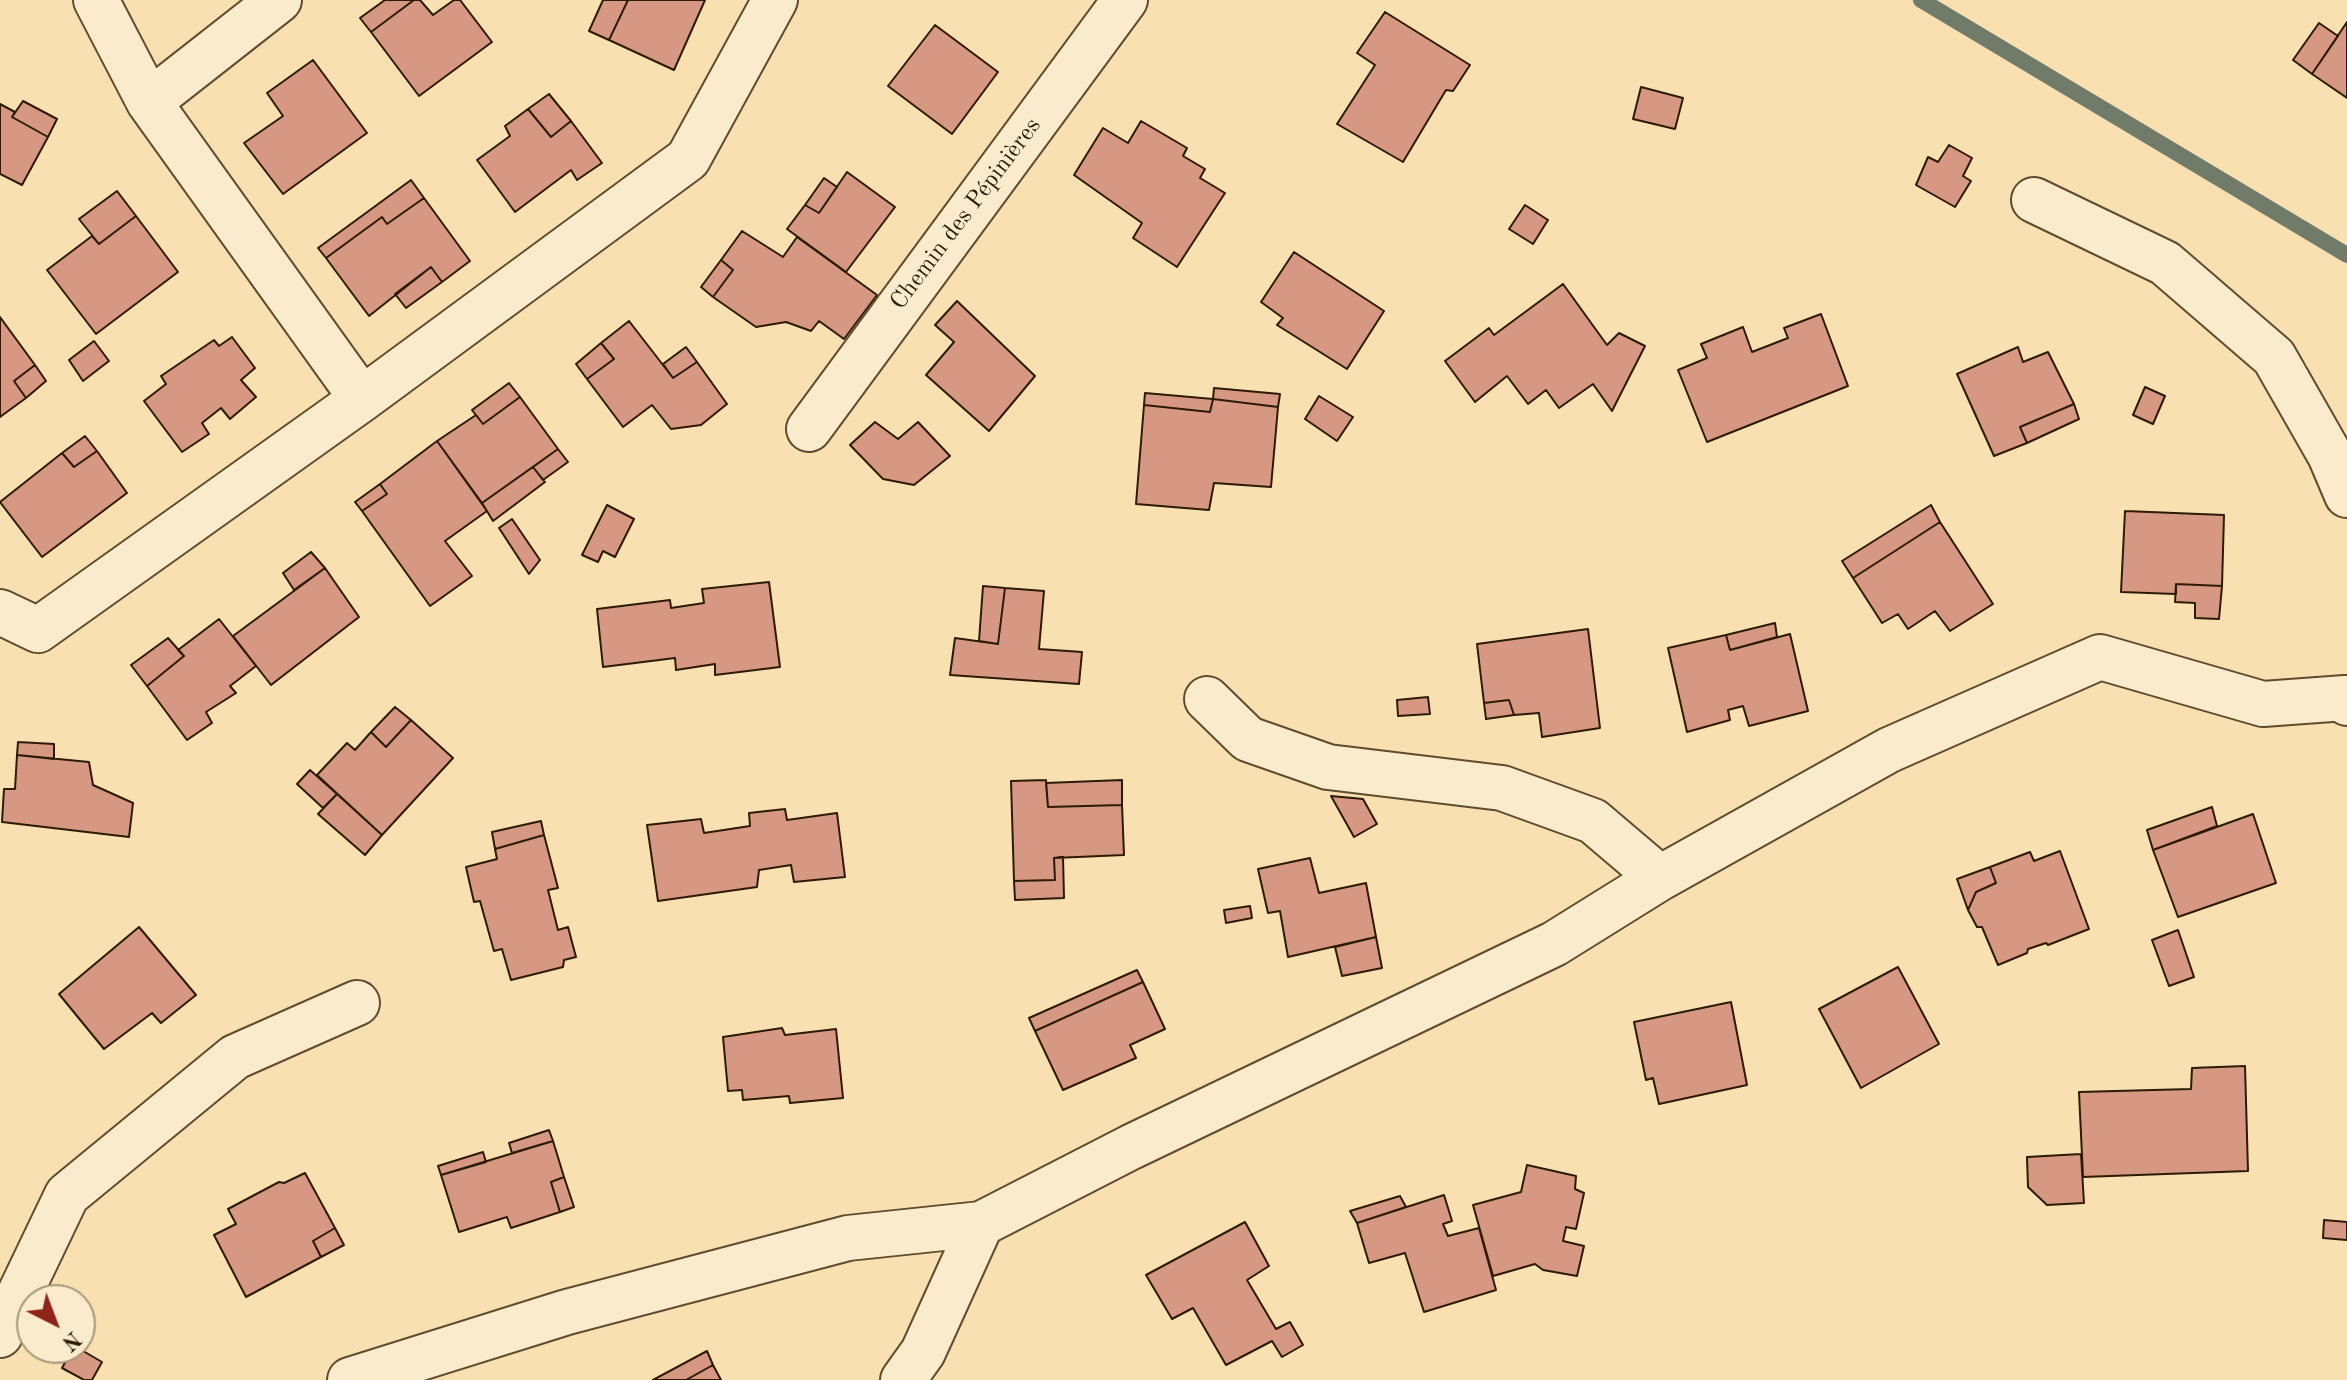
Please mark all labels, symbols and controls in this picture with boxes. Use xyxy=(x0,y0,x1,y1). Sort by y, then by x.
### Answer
street label: Chemin des Pépinières xyxy=(884,112,1048,316)
north arrow xyxy=(16,1284,96,1364)
text: N xyxy=(57,1327,84,1354)

